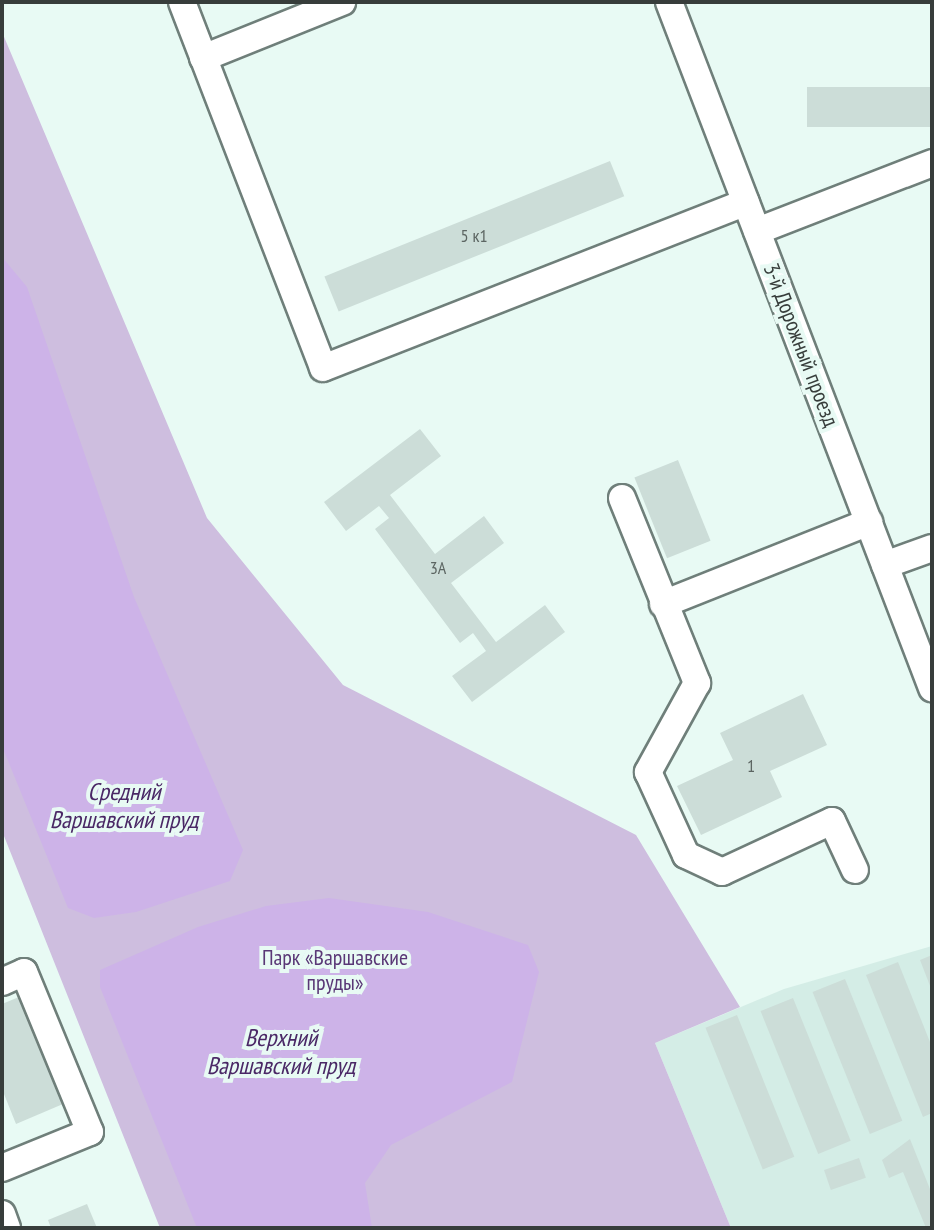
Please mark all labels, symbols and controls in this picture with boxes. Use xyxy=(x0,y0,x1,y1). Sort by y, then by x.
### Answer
house number: 5 к1 xyxy=(461,225,487,247)
street label: 3-й Дорожный проезд xyxy=(758,259,844,431)
house number: 3А xyxy=(430,557,446,579)
house number: 1 xyxy=(747,755,755,777)
water label: Средний Варшавский пруд xyxy=(50,778,198,834)
park label: Парк «Варшавские пруды» xyxy=(262,944,408,996)
water label: Верхний Варшавский пруд xyxy=(207,1024,355,1080)

